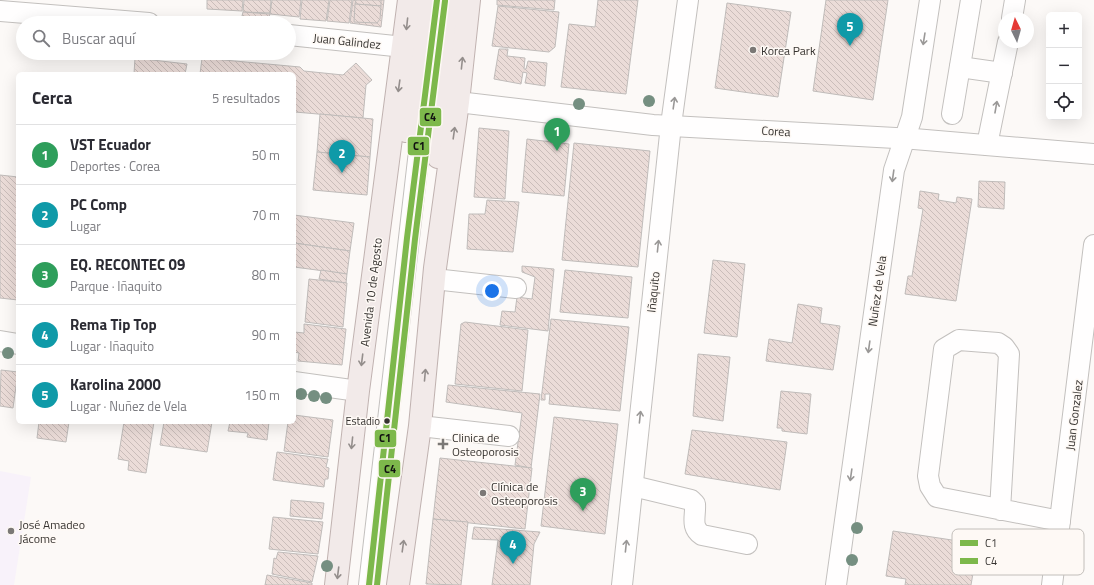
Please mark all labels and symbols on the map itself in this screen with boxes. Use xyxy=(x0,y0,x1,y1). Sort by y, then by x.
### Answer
north arrow xyxy=(998,12,1034,48)
pin: 5 xyxy=(837,13,863,46)
one-way arrow xyxy=(403,17,411,30)
street label: Juan Galindez xyxy=(312,28,382,54)
one-way arrow xyxy=(920,32,928,45)
place label: Korea Park xyxy=(761,41,816,60)
marker: Korea Park xyxy=(748,45,758,55)
one-way arrow xyxy=(459,57,466,70)
one-way arrow xyxy=(395,79,403,92)
one-way arrow xyxy=(670,97,678,110)
one-way arrow xyxy=(992,101,1000,114)
line badge: C4 xyxy=(419,107,442,127)
text: C4 xyxy=(424,109,436,125)
pin: 1 xyxy=(544,118,570,151)
street label: Corea xyxy=(761,121,791,141)
one-way arrow xyxy=(450,126,458,139)
line badge: C1 xyxy=(407,136,430,156)
text: C1 xyxy=(413,138,425,154)
pin: 2 xyxy=(329,140,355,173)
one-way arrow xyxy=(889,169,897,182)
street label: Avenida 10 de Agosto xyxy=(355,236,387,348)
one-way arrow xyxy=(655,240,662,253)
street label: Nuñez de Vela xyxy=(863,254,891,328)
street label: Iñaquito xyxy=(641,270,665,314)
your location xyxy=(482,281,502,301)
one-way arrow xyxy=(865,340,873,353)
one-way arrow xyxy=(358,353,366,366)
one-way arrow xyxy=(421,369,429,382)
street label: Juan Gonzalez xyxy=(1060,379,1088,451)
one-way arrow xyxy=(636,411,644,424)
place label: Estadio xyxy=(345,413,380,429)
marker: Estadio xyxy=(382,416,392,426)
place label: Clinica de Osteoporosis xyxy=(452,428,519,461)
line badge: C1 xyxy=(374,429,397,448)
text: C1 xyxy=(379,430,391,446)
one-way arrow xyxy=(349,436,356,449)
marker: Clinica de Osteoporosis xyxy=(437,438,449,450)
line badge: C4 xyxy=(378,459,401,478)
text: C4 xyxy=(384,461,396,477)
one-way arrow xyxy=(847,468,855,481)
place label: Clínica de Osteoporosis xyxy=(491,477,558,510)
pin: 3 xyxy=(570,478,596,511)
marker: Clínica de Osteoporosis xyxy=(478,488,488,498)
place label: José Amadeo Jácome xyxy=(19,515,85,548)
marker: José Amadeo Jácome xyxy=(6,526,16,536)
legend xyxy=(952,529,1084,575)
pin: 4 xyxy=(500,531,526,564)
text: C1 xyxy=(985,535,997,551)
one-way arrow xyxy=(399,540,407,553)
one-way arrow xyxy=(623,540,630,553)
text: C4 xyxy=(985,553,997,569)
one-way arrow xyxy=(334,566,341,579)

